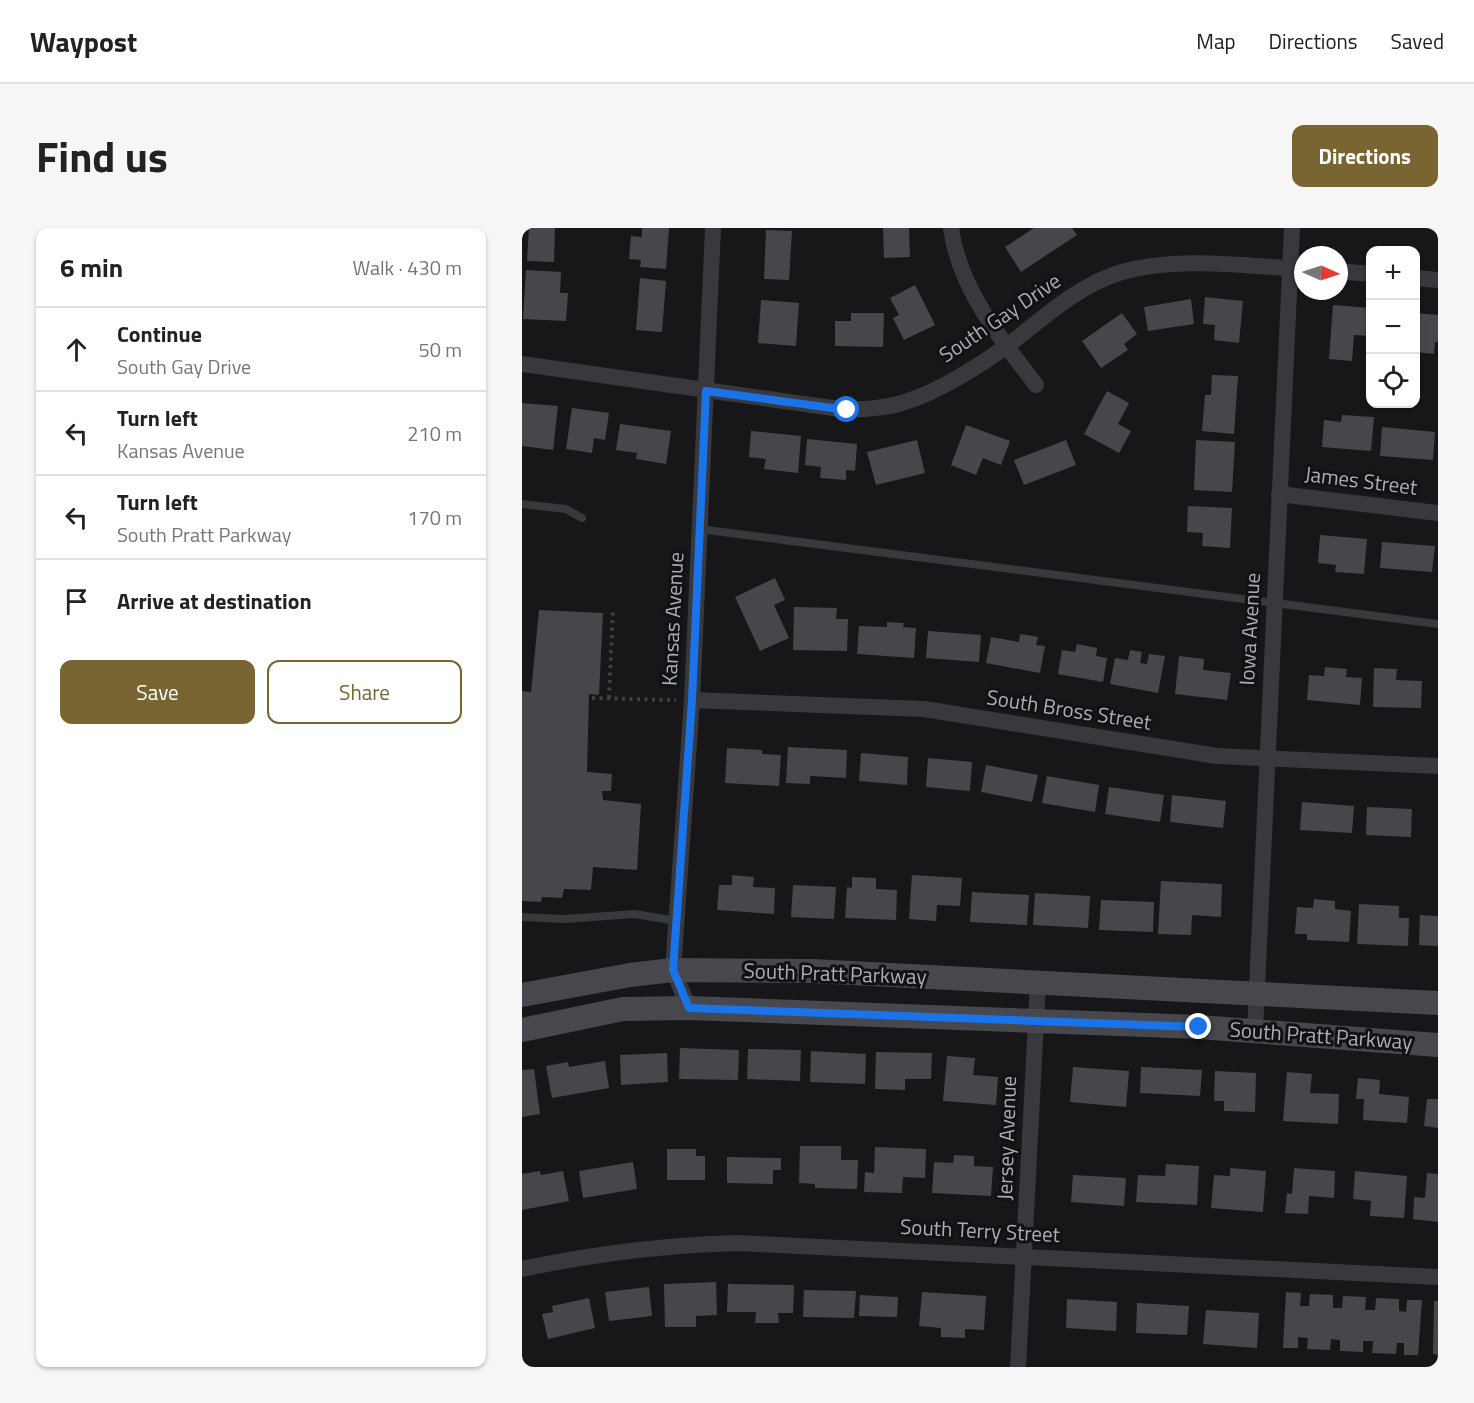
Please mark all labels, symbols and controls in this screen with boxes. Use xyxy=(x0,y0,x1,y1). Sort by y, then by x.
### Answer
text: Waypost xyxy=(30,20,137,63)
text: Map xyxy=(1196,25,1236,57)
text: Directions xyxy=(1269,25,1358,57)
text: Saved xyxy=(1391,25,1444,57)
text: Find us xyxy=(36,124,168,188)
button: Directions xyxy=(1292,125,1438,187)
north arrow xyxy=(1294,246,1348,300)
map controls xyxy=(1366,246,1420,408)
button: + xyxy=(1366,246,1420,300)
text: 6 min xyxy=(60,248,123,287)
text: Walk · 430 m xyxy=(353,252,462,283)
street label: South Gay Drive xyxy=(932,265,1067,370)
button: − xyxy=(1366,300,1420,354)
text: Continue xyxy=(117,317,202,351)
icon: ahead xyxy=(60,333,93,366)
text: 50 m xyxy=(418,334,462,365)
text: South Gay Drive xyxy=(117,351,251,382)
button: locate xyxy=(1366,354,1420,408)
route start xyxy=(833,396,859,422)
text: Turn left xyxy=(117,401,198,435)
icon: left xyxy=(60,417,93,450)
text: 210 m xyxy=(407,418,462,449)
text: Kansas Avenue xyxy=(117,435,245,466)
street label: James Street xyxy=(1303,457,1420,503)
text: Turn left xyxy=(117,485,198,519)
icon: left xyxy=(60,501,93,534)
text: 170 m xyxy=(407,502,462,533)
text: South Pratt Parkway xyxy=(117,519,291,550)
street label: Kansas Avenue xyxy=(653,551,691,687)
street label: Iowa Avenue xyxy=(1230,572,1268,686)
text: Arrive at destination xyxy=(117,584,312,618)
icon: arrive xyxy=(60,585,93,618)
button: Save xyxy=(60,660,255,724)
button: Share xyxy=(267,660,462,724)
street label: South Bross Street xyxy=(985,680,1154,738)
street label: South Pratt Parkway xyxy=(743,954,927,992)
route end xyxy=(1185,1013,1211,1039)
street label: South Pratt Parkway xyxy=(1229,1013,1414,1057)
street label: Jersey Avenue xyxy=(988,1075,1024,1201)
street label: South Terry Street xyxy=(899,1210,1061,1250)

